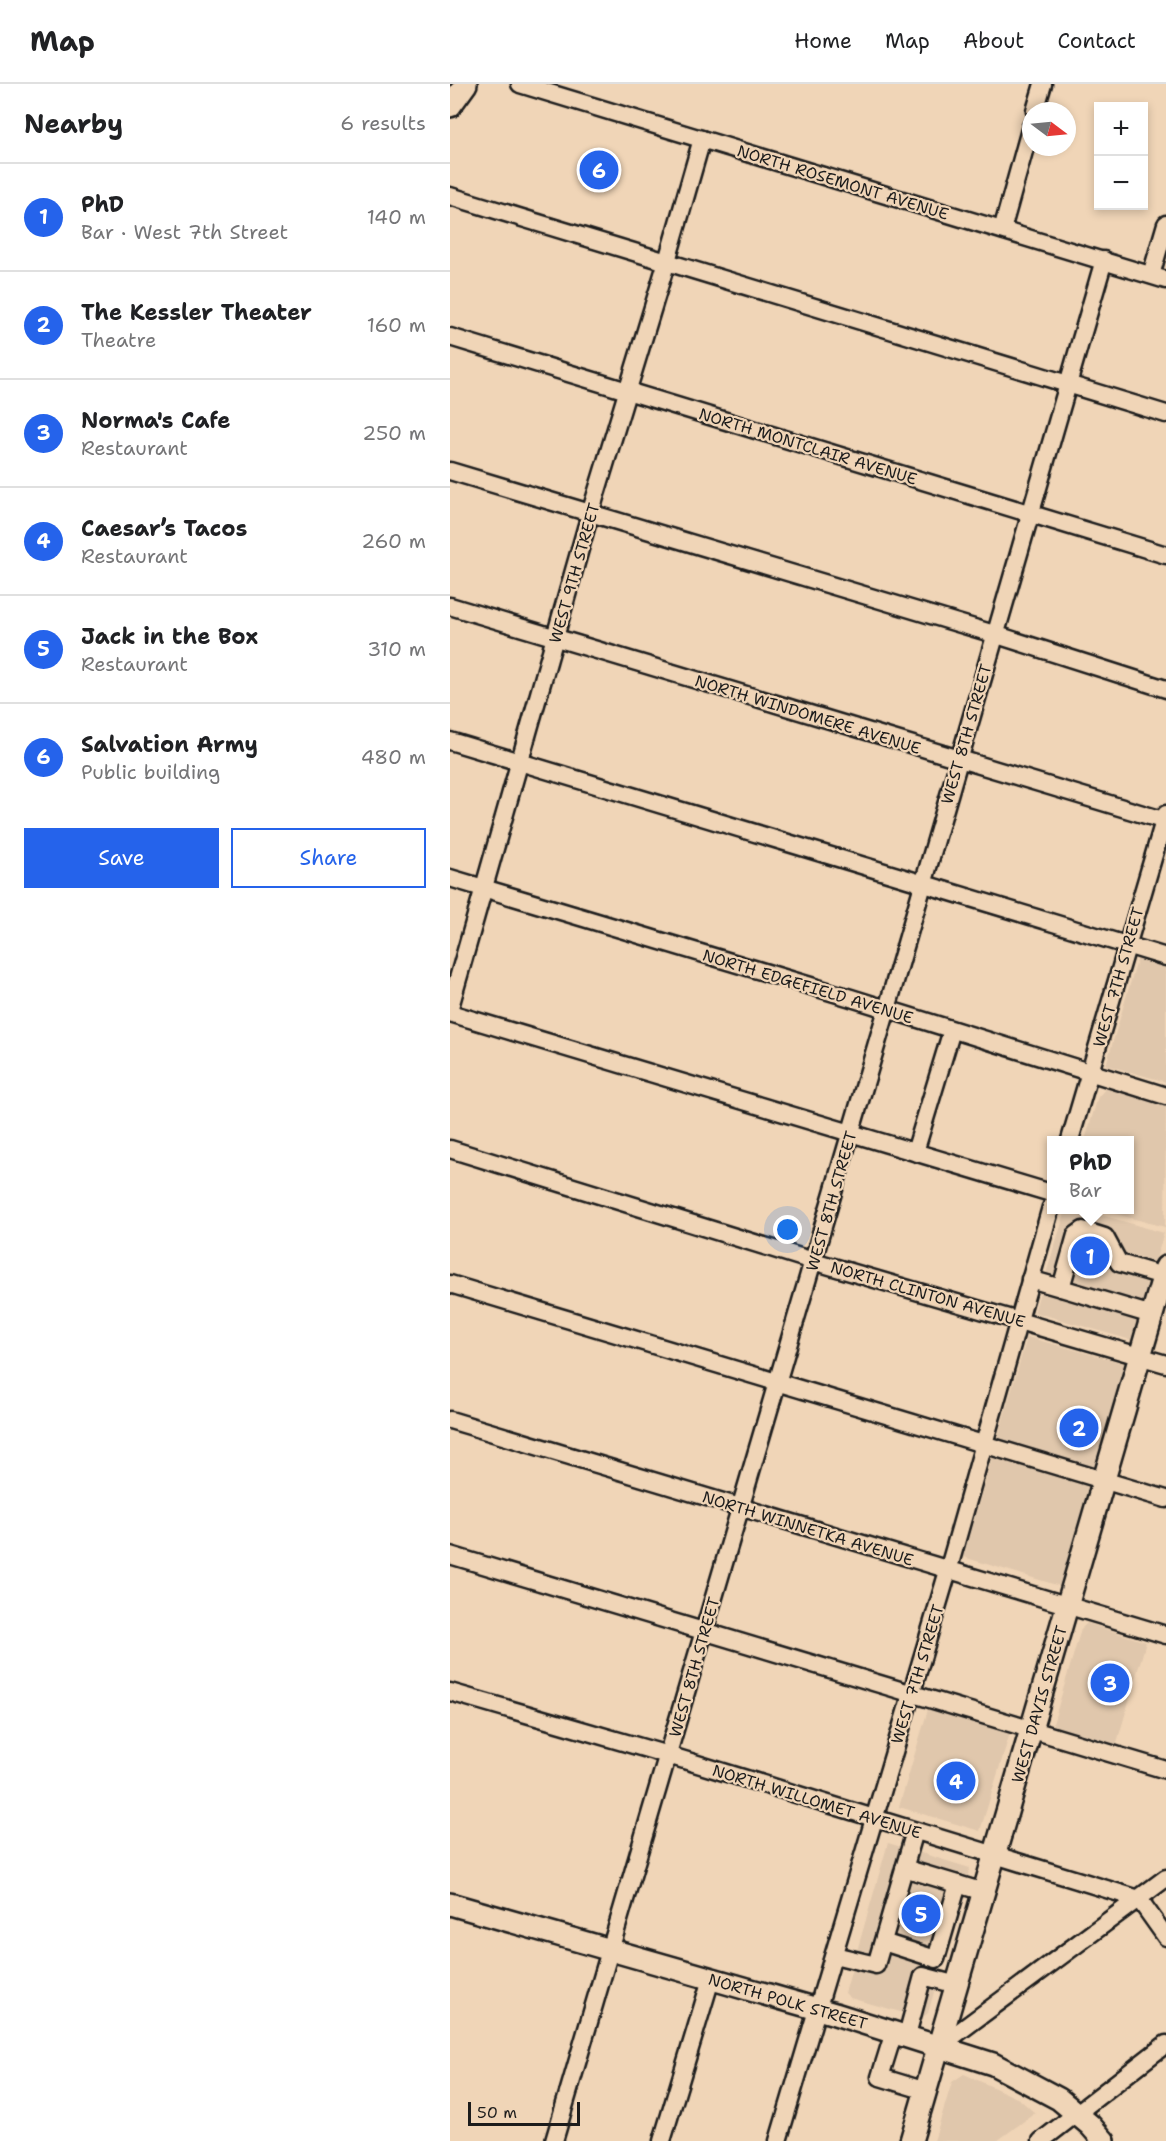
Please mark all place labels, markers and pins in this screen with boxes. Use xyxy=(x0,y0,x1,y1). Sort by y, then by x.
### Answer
pin: 6 xyxy=(580,148,618,193)
pin: 1 xyxy=(1070,1234,1110,1278)
pin: 2 xyxy=(1060,1406,1098,1450)
pin: 3 xyxy=(1090,1660,1130,1706)
pin: 4 xyxy=(936,1758,976,1804)
pin: 5 xyxy=(902,1892,940,1936)

